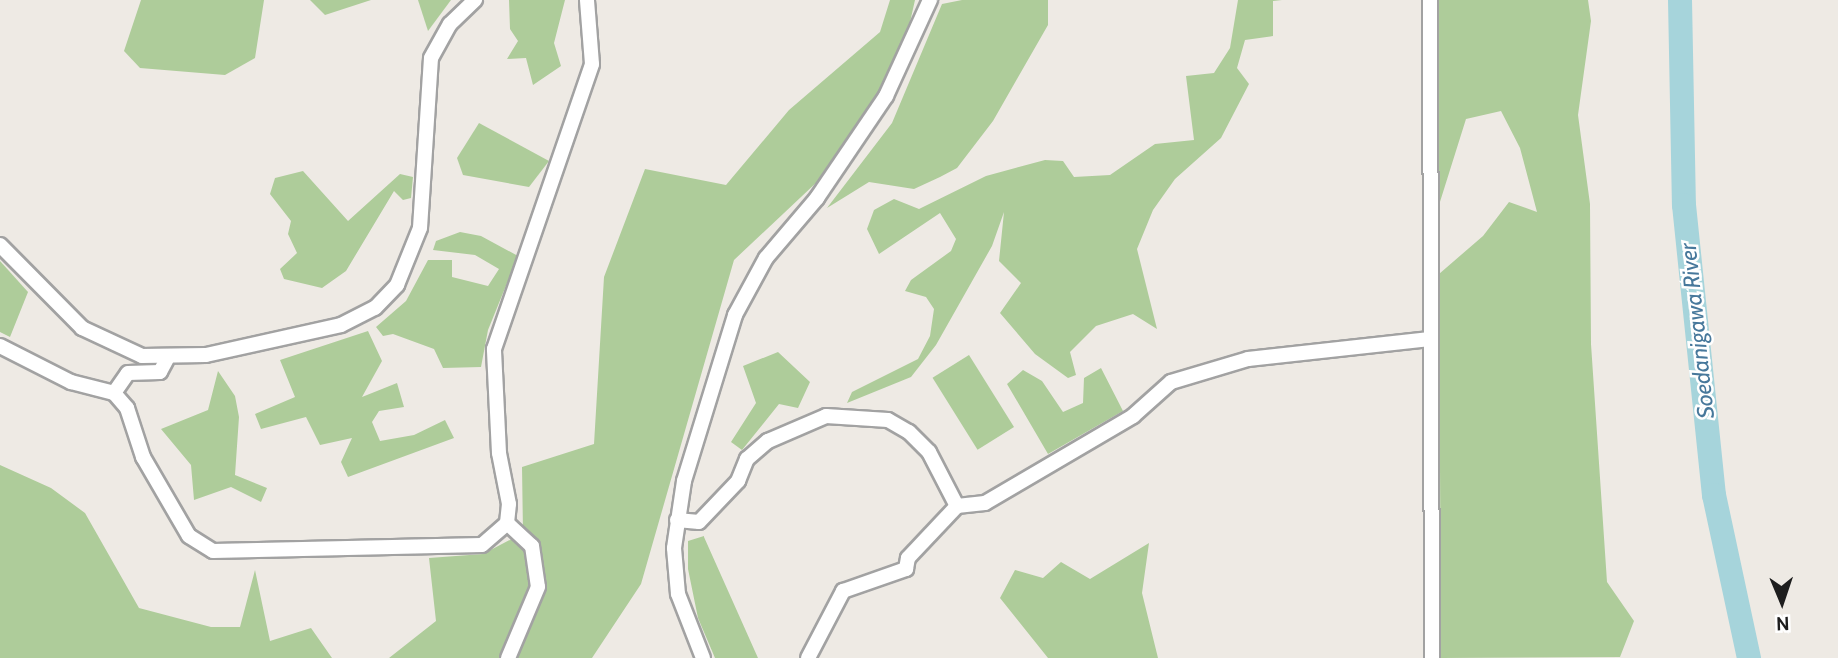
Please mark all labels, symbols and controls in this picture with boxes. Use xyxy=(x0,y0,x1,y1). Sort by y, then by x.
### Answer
water label: Soedanigawa River xyxy=(1674,242,1720,420)
north arrow xyxy=(1747,567,1817,637)
text: N xyxy=(1776,612,1790,635)

